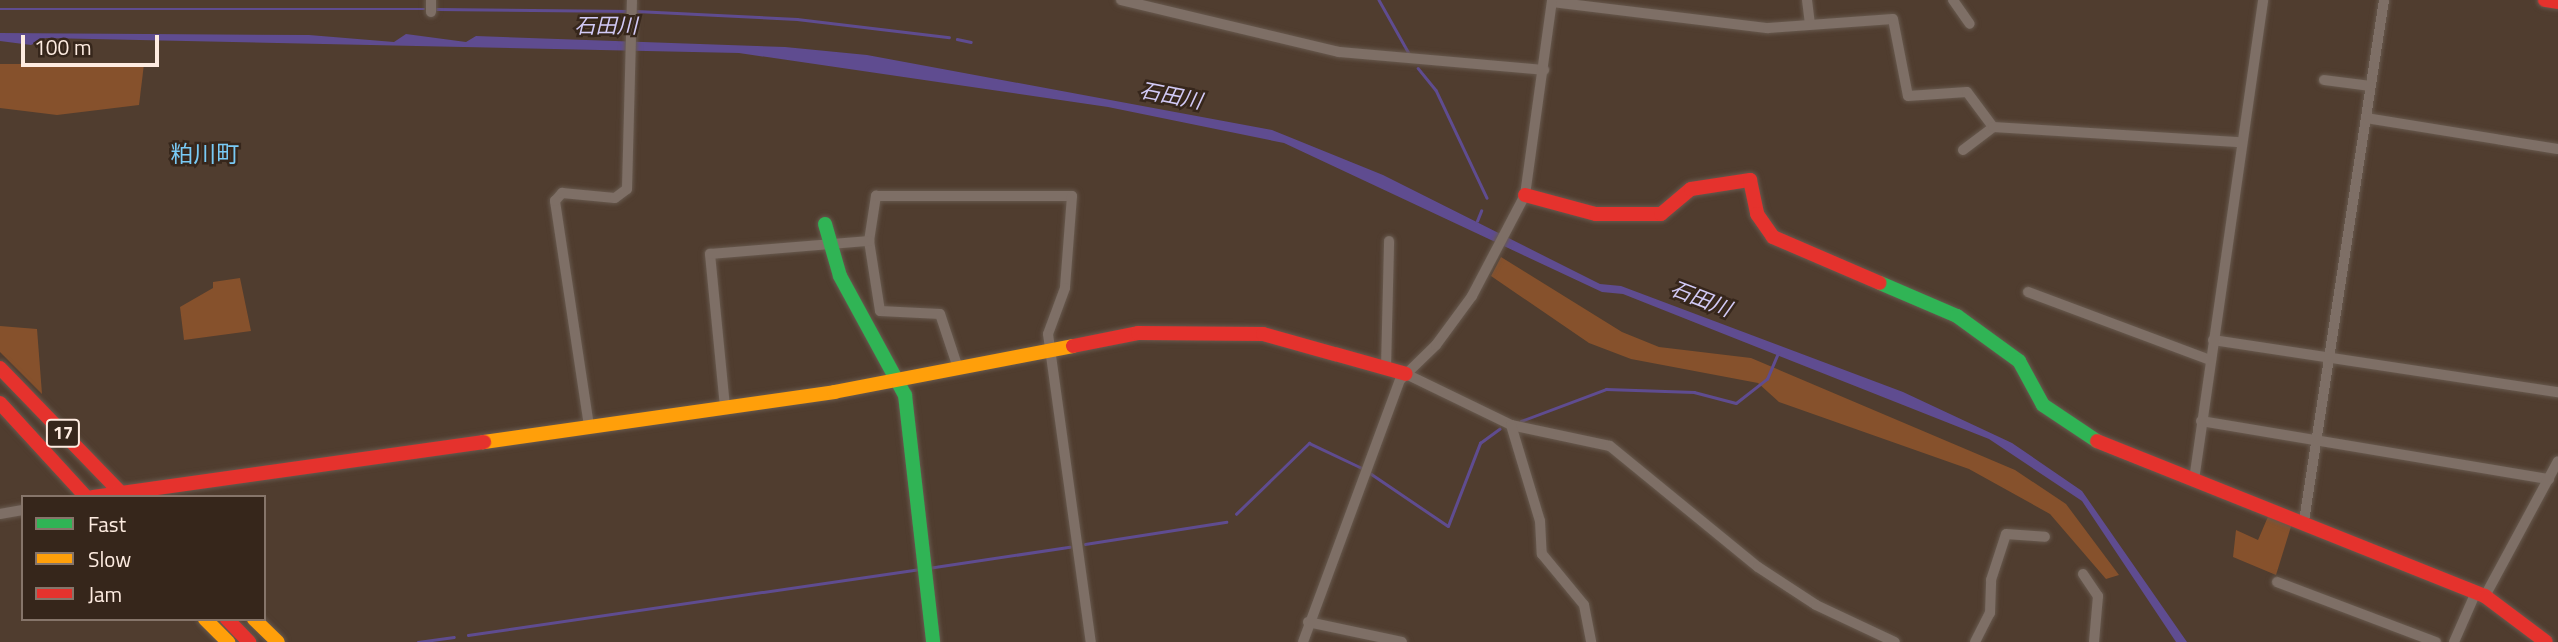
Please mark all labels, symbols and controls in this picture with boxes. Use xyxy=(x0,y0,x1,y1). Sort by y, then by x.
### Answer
water label: 石田川 xyxy=(575,12,637,38)
scale bar xyxy=(24,21,163,65)
text: 100 m xyxy=(34,31,91,63)
water label: 石田川 xyxy=(1138,77,1204,113)
district label: 粕川町 xyxy=(171,140,239,168)
water label: 石田川 xyxy=(1667,275,1735,321)
road number: 17 xyxy=(46,418,80,447)
legend xyxy=(21,495,266,621)
text: Fast xyxy=(88,508,126,540)
text: Slow xyxy=(88,543,131,575)
text: Jam xyxy=(88,578,122,610)

